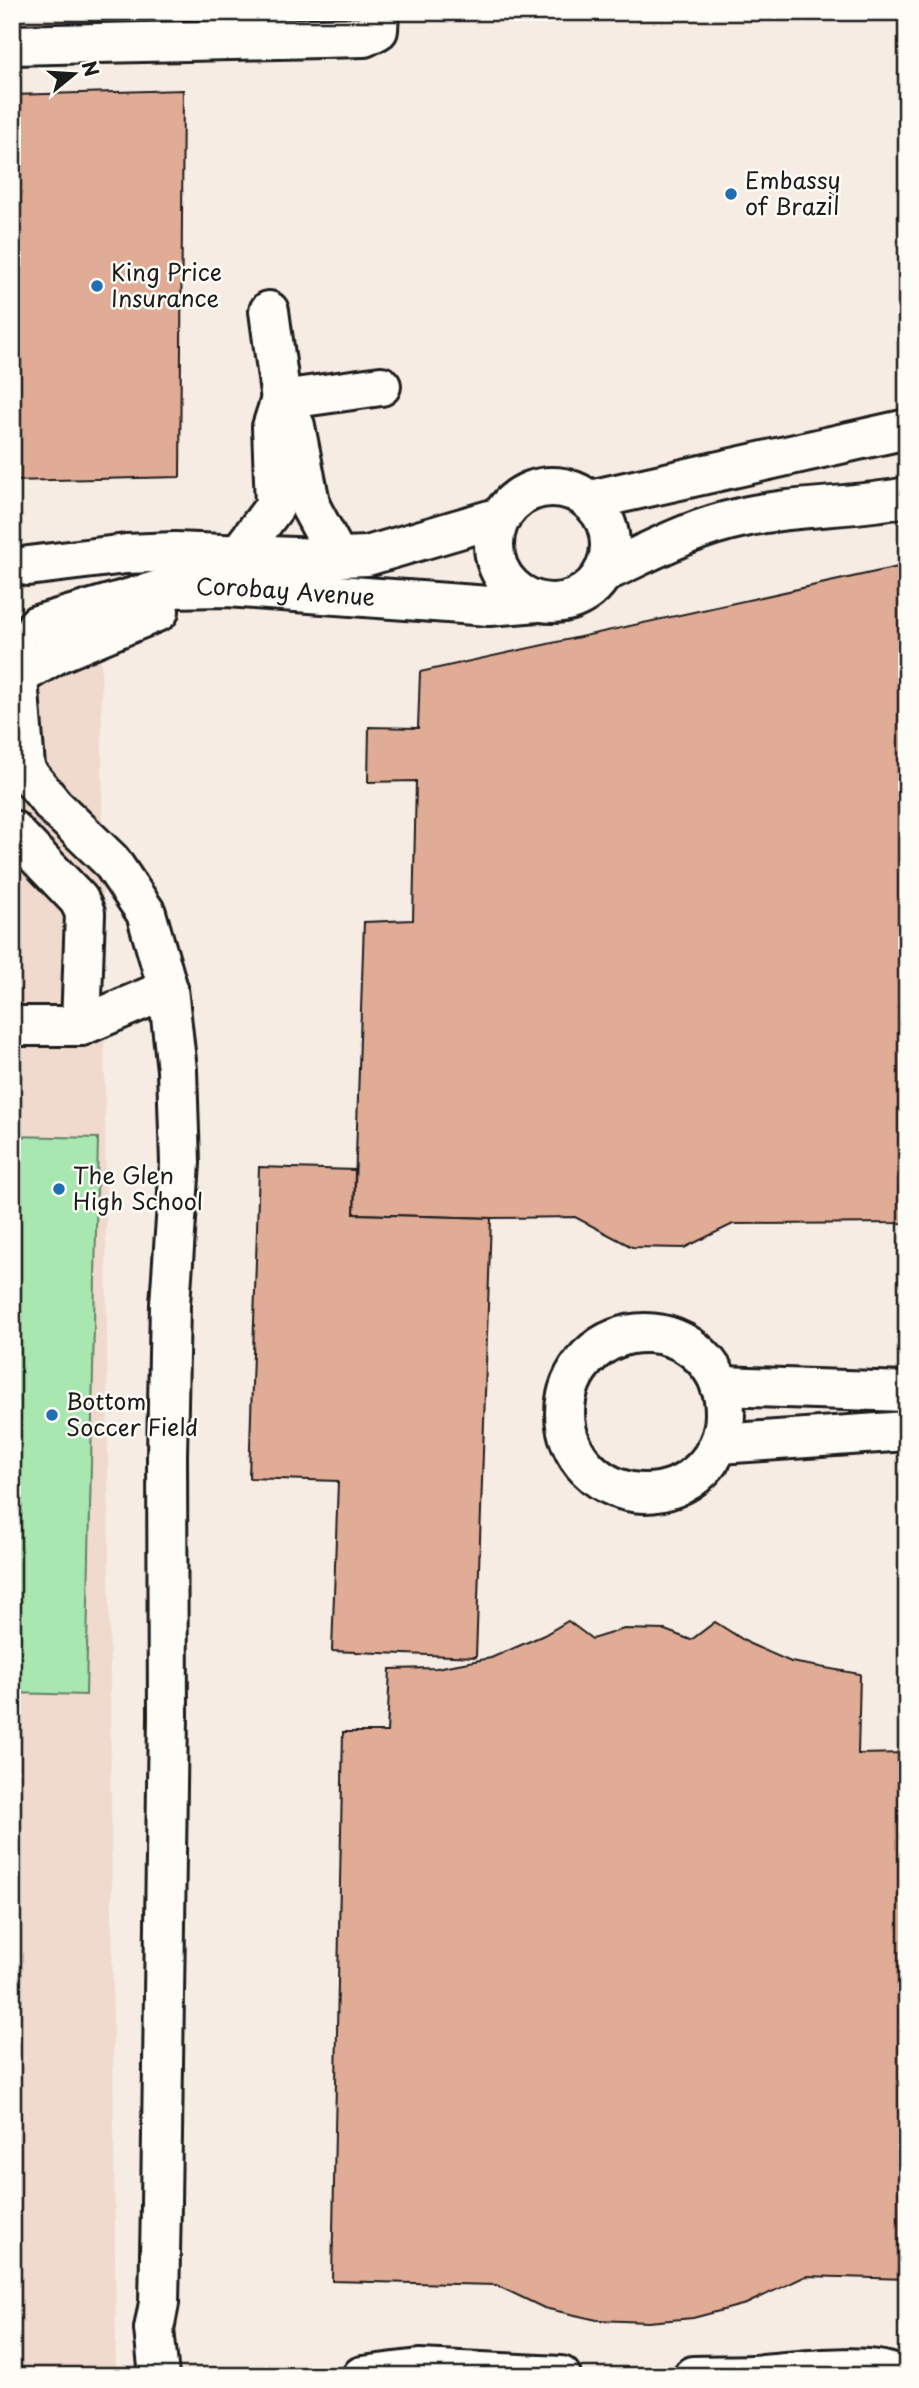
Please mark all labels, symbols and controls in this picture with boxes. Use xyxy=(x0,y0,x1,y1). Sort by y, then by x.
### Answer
north arrow xyxy=(38,38,108,108)
text: N xyxy=(75,57,107,80)
place label: Embassy of Brazil xyxy=(745,162,841,223)
marker: Embassy of Brazil xyxy=(723,186,739,202)
place label: King Price Insurance xyxy=(111,254,222,315)
marker: King Price Insurance xyxy=(89,278,105,294)
street label: Corobay Avenue xyxy=(196,568,377,614)
place label: The Glen High School xyxy=(73,1157,203,1218)
marker: The Glen High School xyxy=(51,1181,67,1197)
place label: Bottom Soccer Field xyxy=(66,1383,198,1444)
marker: Bottom Soccer Field xyxy=(44,1407,60,1423)

